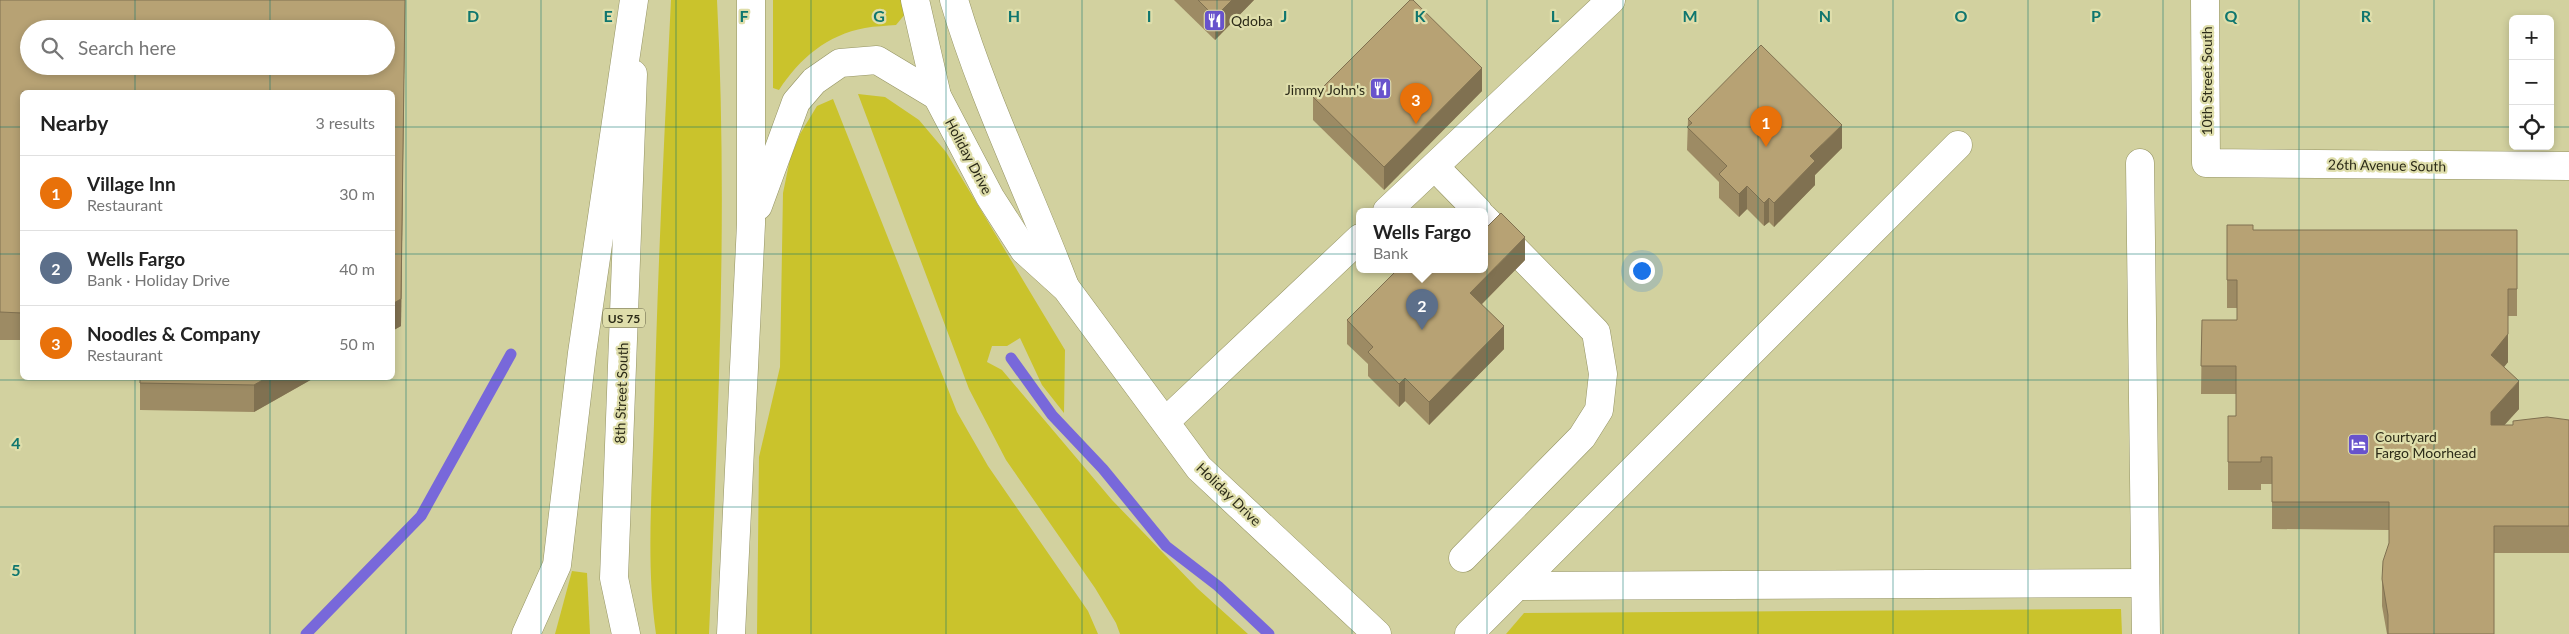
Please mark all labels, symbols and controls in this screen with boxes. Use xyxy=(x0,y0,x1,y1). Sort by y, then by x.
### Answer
text: D xyxy=(467,6,479,25)
text: E xyxy=(603,6,613,25)
text: F xyxy=(739,6,749,25)
text: G xyxy=(873,6,885,25)
text: H xyxy=(1008,6,1020,25)
text: I xyxy=(1147,6,1151,25)
text: J xyxy=(1281,6,1287,25)
text: K xyxy=(1415,6,1427,25)
text: L xyxy=(1551,6,1560,25)
text: M xyxy=(1682,6,1698,25)
text: N xyxy=(1819,6,1831,25)
text: O xyxy=(1955,6,1968,25)
text: P xyxy=(2091,6,2101,25)
text: Q xyxy=(2225,6,2238,25)
text: R xyxy=(2361,6,2372,25)
restaurant icon: Qdoba xyxy=(1203,8,1227,32)
place label: Qdoba xyxy=(1231,12,1273,29)
map controls xyxy=(2509,15,2554,150)
button: + xyxy=(2509,15,2554,60)
search box xyxy=(20,20,395,75)
street label: 10th Street South xyxy=(2198,26,2215,136)
icon: search xyxy=(38,34,66,62)
text: Search here xyxy=(78,36,176,59)
button: − xyxy=(2509,60,2554,105)
restaurant icon: Jimmy John's xyxy=(1369,77,1393,101)
place label: Jimmy John's xyxy=(1285,81,1365,98)
pin: 3 xyxy=(1400,83,1432,124)
button: locate xyxy=(2509,105,2554,150)
pin: 1 xyxy=(1750,106,1782,147)
text: Nearby xyxy=(40,110,108,135)
text: 3 results xyxy=(315,113,375,132)
street label: Holiday Drive xyxy=(942,115,996,197)
street label: 26th Avenue South xyxy=(2328,155,2446,175)
text: Village Inn xyxy=(87,172,176,195)
text: 1 xyxy=(51,184,61,203)
text: 30 m xyxy=(339,184,375,203)
text: Restaurant xyxy=(87,195,163,214)
popup xyxy=(1356,208,1488,273)
text: Wells Fargo xyxy=(1373,220,1471,243)
text: Bank xyxy=(1373,243,1408,262)
text: Wells Fargo xyxy=(87,247,185,270)
your location xyxy=(1629,258,1655,284)
text: 2 xyxy=(51,259,61,278)
text: 40 m xyxy=(339,259,375,278)
text: Bank · Holiday Drive xyxy=(87,270,230,289)
pin: 2 xyxy=(1406,289,1438,330)
road number: US 75 xyxy=(603,308,645,328)
text: Noodles & Company xyxy=(87,322,260,345)
text: 3 xyxy=(51,334,61,353)
text: 50 m xyxy=(339,334,375,353)
street label: 8th Street South xyxy=(611,342,631,444)
text: Restaurant xyxy=(87,345,163,364)
place label: Courtyard Fargo Moorhead xyxy=(2375,428,2476,461)
hotel icon: Courtyard Fargo Moorhead xyxy=(2347,432,2371,456)
text: 4 xyxy=(11,433,21,452)
street label: Holiday Drive xyxy=(1193,459,1265,529)
text: 5 xyxy=(11,560,21,579)

